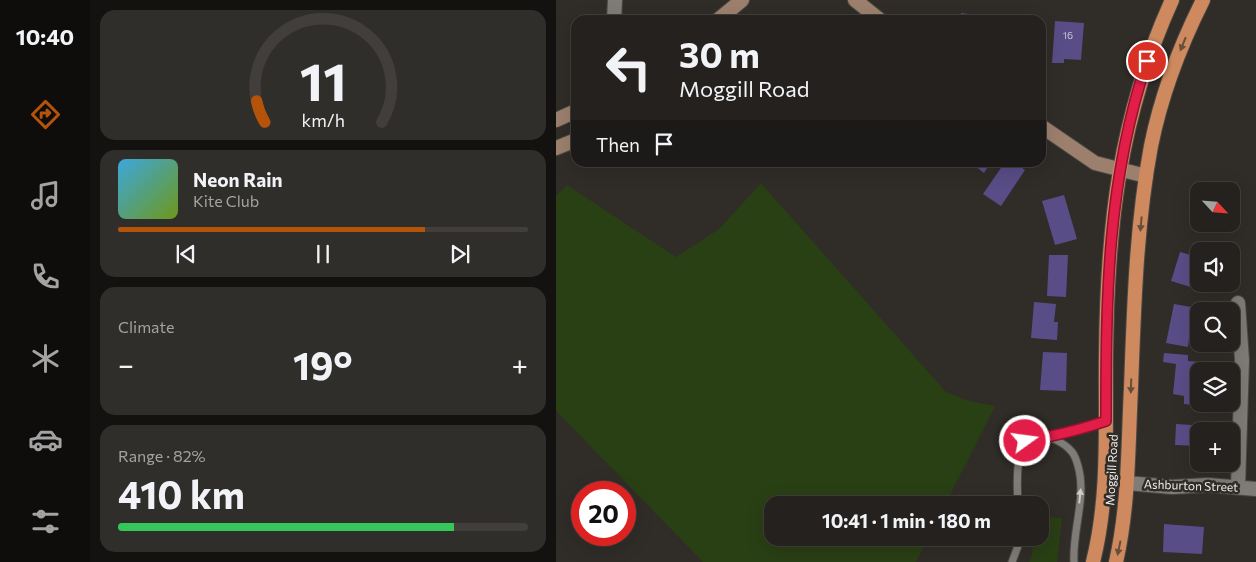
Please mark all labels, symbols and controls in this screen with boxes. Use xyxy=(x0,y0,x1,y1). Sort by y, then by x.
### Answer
text: 10:40 xyxy=(16,23,74,50)
house number: 16 xyxy=(1063,29,1073,41)
text: 30 m xyxy=(679,32,760,75)
icon: left xyxy=(596,35,661,100)
one-way arrow xyxy=(1179,37,1186,52)
pin xyxy=(1126,40,1168,82)
icon: arrive xyxy=(1133,47,1161,75)
text: 11 xyxy=(299,48,347,112)
text: Moggill Road xyxy=(679,75,809,102)
icon: directions xyxy=(28,97,63,132)
text: km/h xyxy=(301,109,345,131)
icon: arrive xyxy=(650,130,678,158)
text: Then xyxy=(596,133,640,156)
text: Neon Rain xyxy=(193,168,283,191)
icon: music xyxy=(28,178,63,213)
north arrow xyxy=(1190,182,1240,232)
map controls xyxy=(1190,182,1240,472)
text: Kite Club xyxy=(193,191,259,210)
one-way arrow xyxy=(1137,217,1145,233)
icon: previous xyxy=(172,240,200,268)
icon: pause xyxy=(309,240,337,268)
icon: next xyxy=(446,240,474,268)
button: sound xyxy=(1190,242,1240,292)
icon: phone xyxy=(28,259,63,294)
button: search xyxy=(1190,302,1240,352)
text: Climate xyxy=(118,317,174,336)
icon: climate xyxy=(28,341,63,376)
text: 19° xyxy=(293,341,353,388)
text: − xyxy=(118,347,134,381)
text: + xyxy=(512,347,528,381)
button: layers xyxy=(1190,362,1240,412)
one-way arrow xyxy=(1127,379,1135,395)
position arrow xyxy=(998,414,1050,466)
icon: car xyxy=(28,422,63,457)
button: + xyxy=(1190,422,1240,472)
street label: Moggill Road xyxy=(1102,434,1120,506)
text: Range · 82% xyxy=(118,446,206,465)
text: 410 km xyxy=(118,470,245,517)
street label: Ashburton Street xyxy=(1144,476,1238,494)
speed limit sign: 20 xyxy=(571,481,636,546)
one-way arrow xyxy=(1076,488,1084,504)
icon: filters xyxy=(28,504,63,539)
text: 10:41 · 1 min · 180 m xyxy=(822,509,991,532)
one-way arrow xyxy=(1115,541,1123,556)

